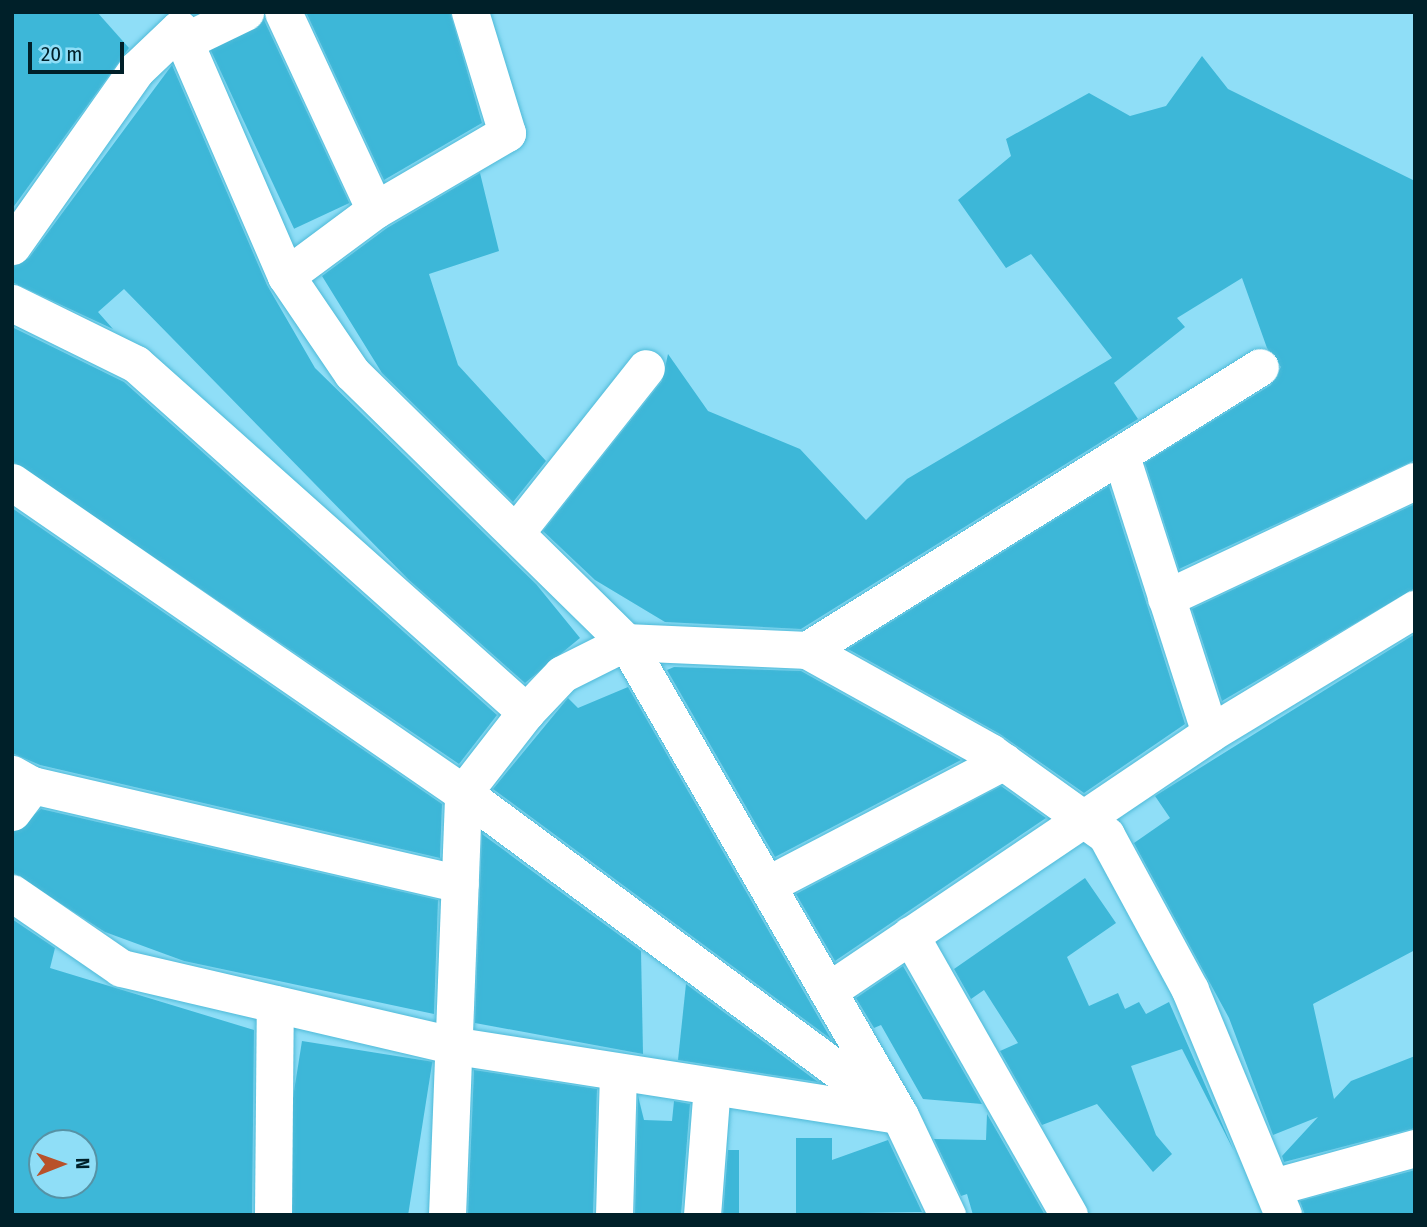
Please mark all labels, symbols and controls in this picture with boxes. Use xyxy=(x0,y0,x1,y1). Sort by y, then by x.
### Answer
scale bar xyxy=(32,28,128,72)
text: 20 m xyxy=(41,41,82,67)
north arrow xyxy=(28,1129,98,1199)
text: N xyxy=(71,1158,94,1170)

